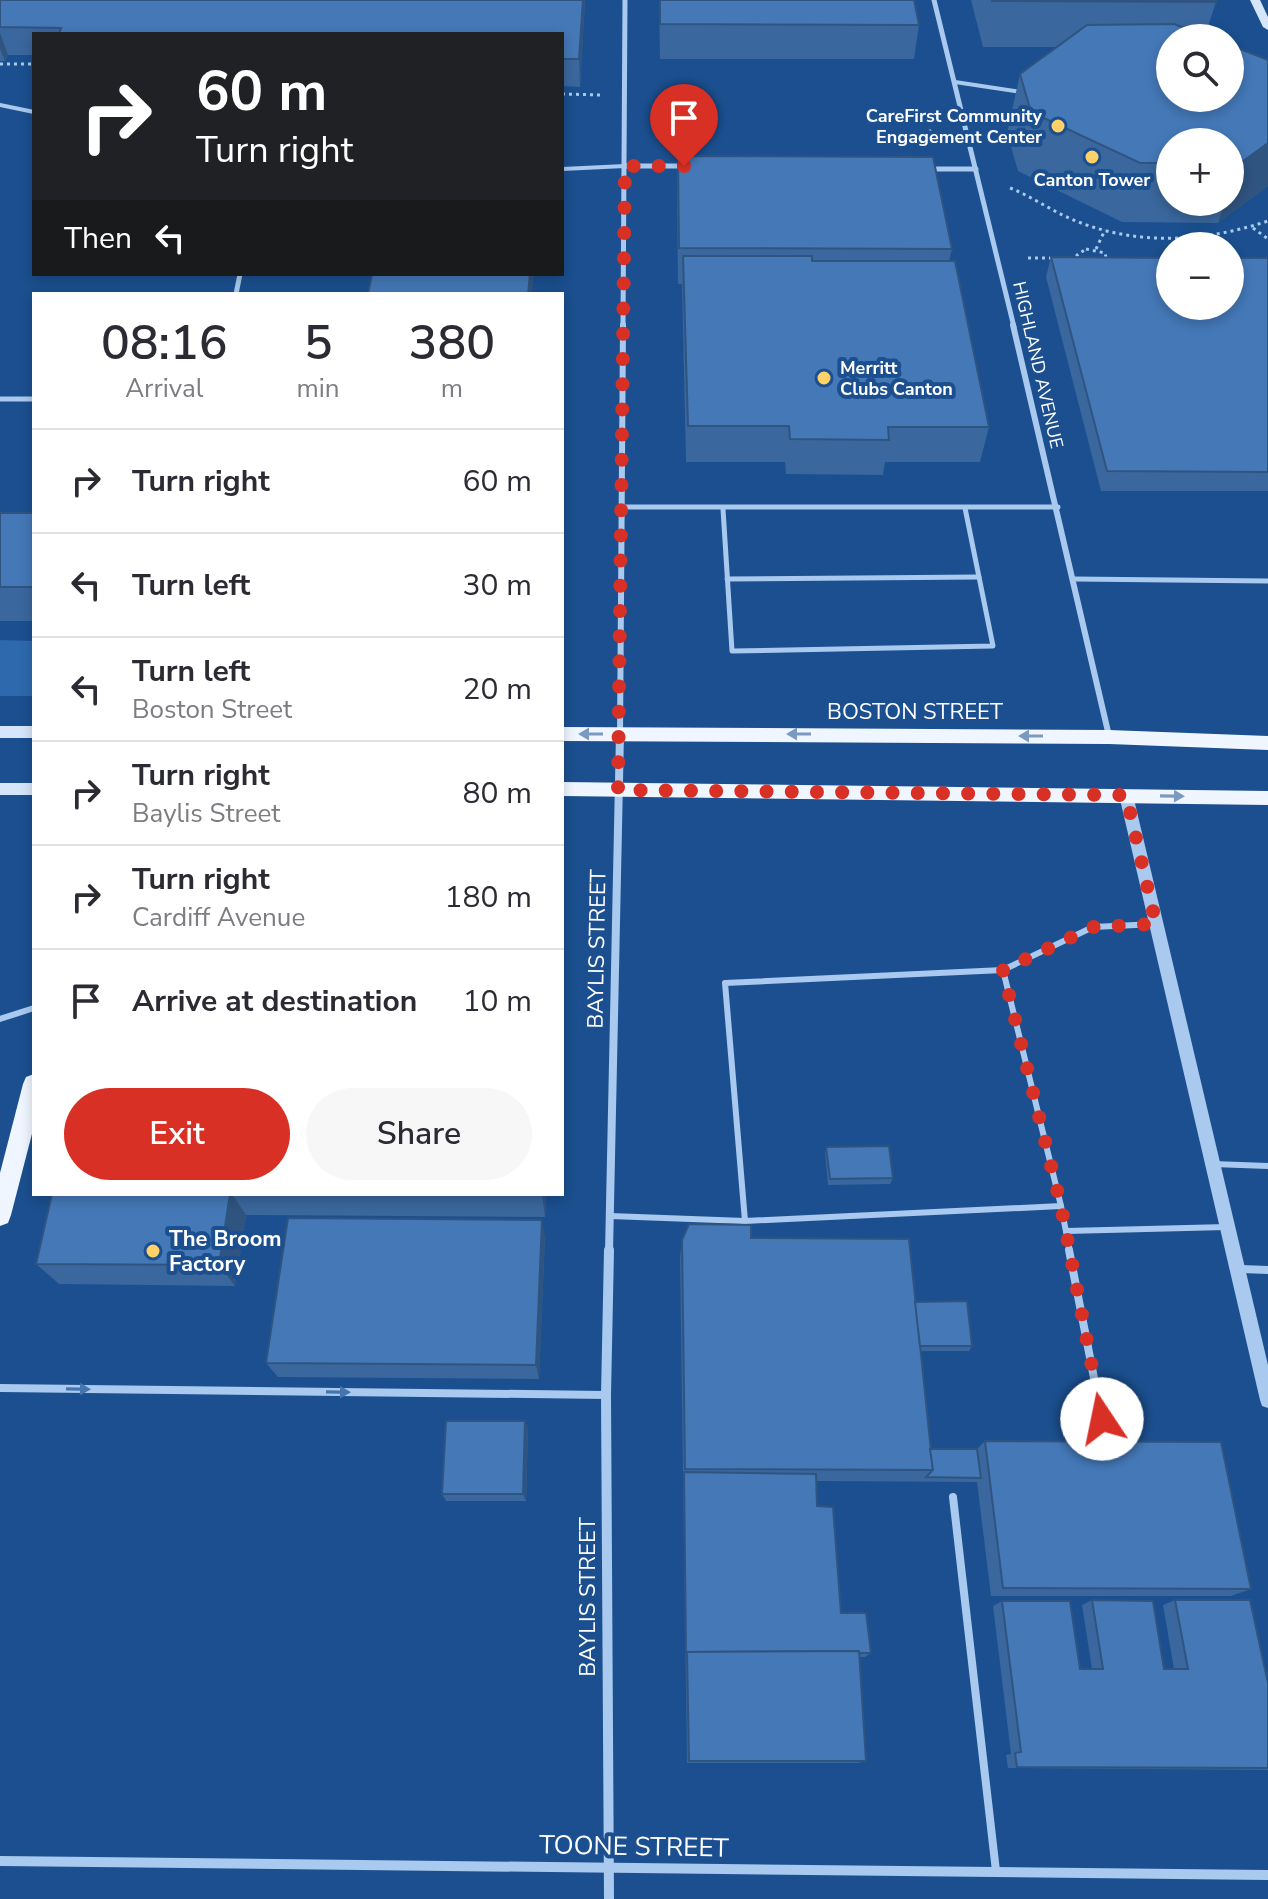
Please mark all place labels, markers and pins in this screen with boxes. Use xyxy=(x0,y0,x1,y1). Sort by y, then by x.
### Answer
pin xyxy=(650,84,718,166)
place label: CareFirst Community Engagement Center xyxy=(866,104,1043,149)
marker: CareFirst Community Engagement Center xyxy=(1049,117,1067,135)
marker: Canton Tower xyxy=(1083,148,1101,166)
place label: Canton Tower xyxy=(1034,168,1150,192)
place label: Merritt Clubs Canton xyxy=(840,356,953,401)
marker: Merritt Clubs Canton xyxy=(815,369,833,387)
place label: The Broom Factory xyxy=(169,1224,282,1279)
marker: The Broom Factory xyxy=(144,1242,162,1260)

